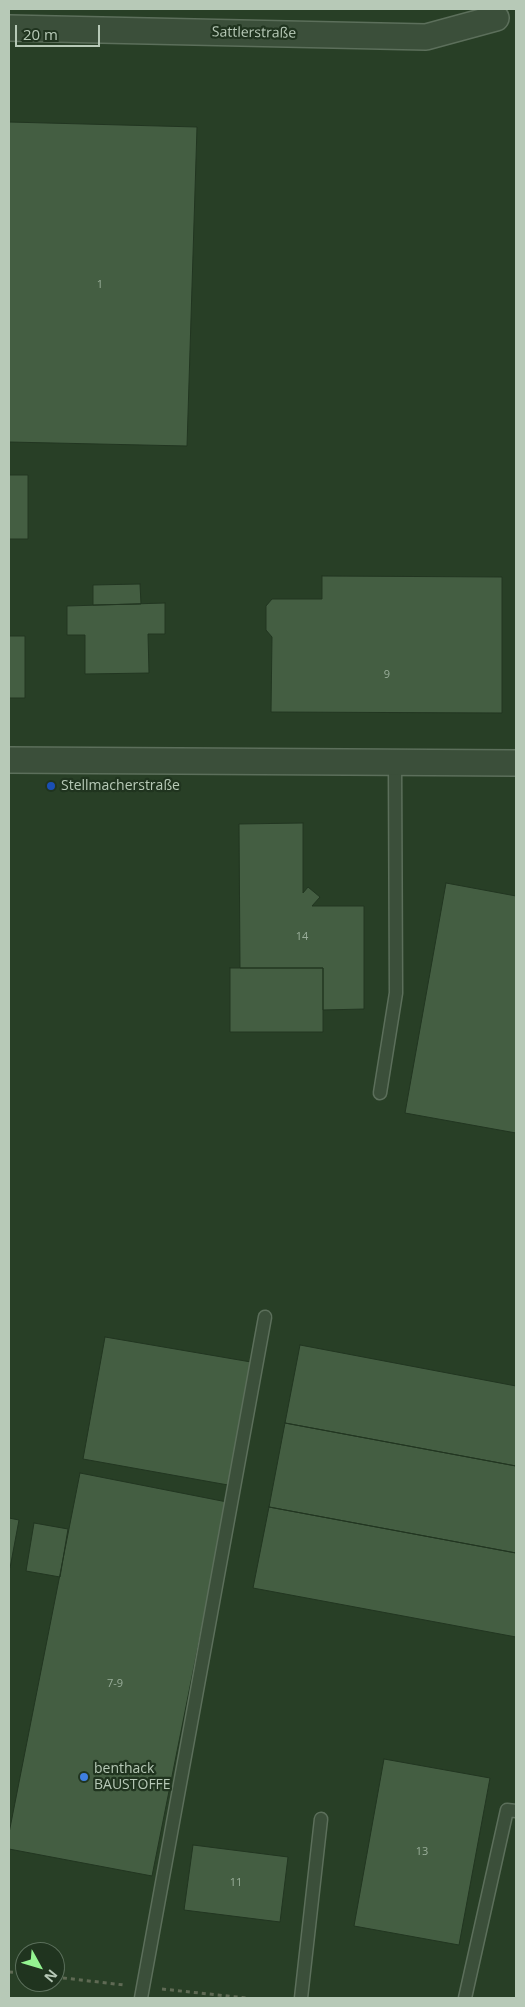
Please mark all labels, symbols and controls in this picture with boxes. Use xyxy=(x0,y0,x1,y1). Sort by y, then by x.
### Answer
scale bar xyxy=(18,15,102,47)
text: 20 m xyxy=(23,24,58,44)
street label: Sattlerstraße xyxy=(212,24,296,42)
house number: 1 xyxy=(97,278,103,292)
house number: 9 xyxy=(384,668,390,682)
place label: Stellmacherstraße xyxy=(61,778,180,794)
marker: Stellmacherstraße xyxy=(45,780,57,792)
house number: 14 xyxy=(296,930,308,944)
house number: 7-9 xyxy=(107,1677,123,1691)
place label: benthack BAUSTOFFE xyxy=(94,1761,171,1794)
marker: benthack BAUSTOFFE xyxy=(78,1771,90,1783)
house number: 13 xyxy=(416,1845,428,1859)
house number: 11 xyxy=(230,1876,242,1890)
north arrow xyxy=(15,1942,65,1992)
text: N xyxy=(40,1966,62,1987)

